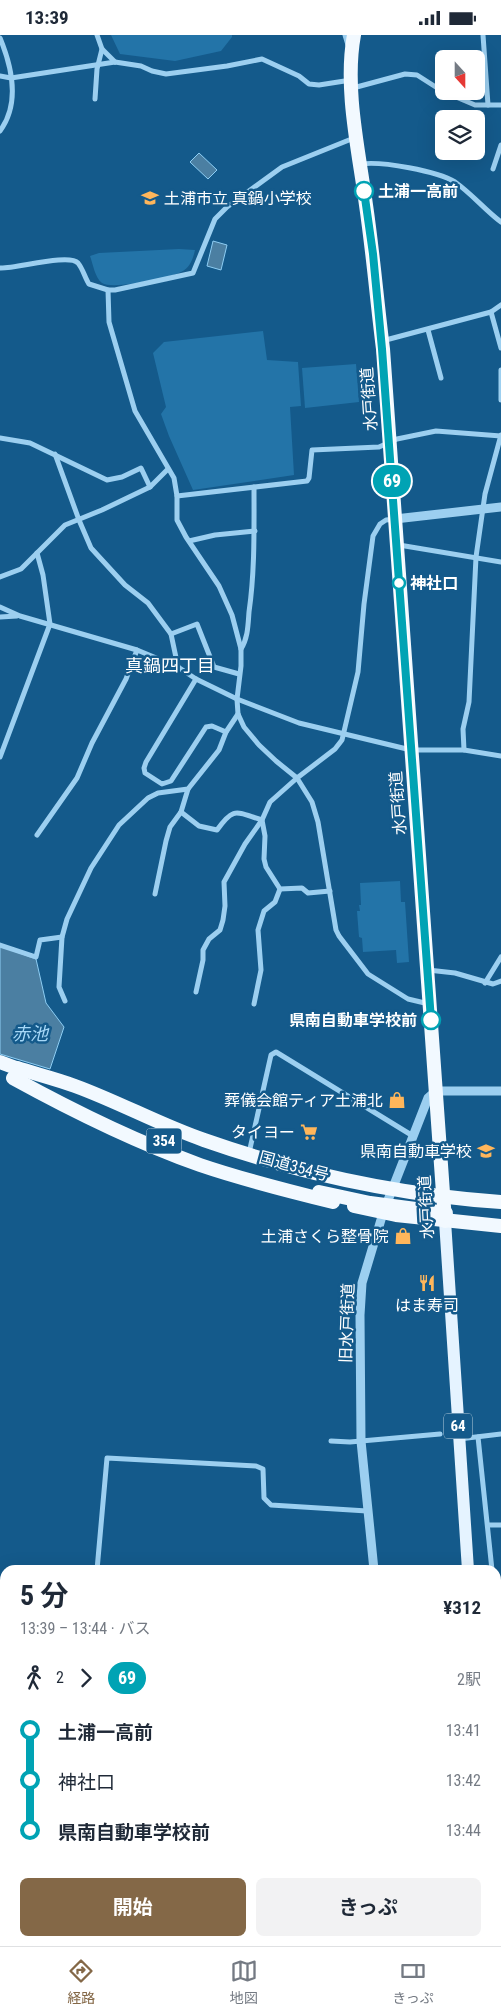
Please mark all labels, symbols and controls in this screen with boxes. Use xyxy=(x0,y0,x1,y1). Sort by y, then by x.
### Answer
text: 13:39 xyxy=(25,6,69,29)
north arrow xyxy=(435,50,485,100)
map controls xyxy=(435,50,485,160)
button: layers xyxy=(435,110,485,160)
marker: 土浦一高前 xyxy=(354,181,374,201)
place label: 土浦一高前 xyxy=(378,182,458,201)
school or university icon: 土浦市立 真鍋小学校 xyxy=(140,188,160,208)
place label: 土浦市立 真鍋小学校 xyxy=(164,189,312,208)
street label: 水戸街道 xyxy=(357,366,381,432)
line badge: 69 xyxy=(370,465,414,497)
text: 69 xyxy=(383,470,401,491)
place label: 神社口 xyxy=(410,574,458,593)
marker: 神社口 xyxy=(392,576,406,590)
district label: 真鍋四丁目 xyxy=(125,655,215,676)
street label: 水戸街道 xyxy=(386,770,410,836)
marker: 県南自動車学校前 xyxy=(421,1010,441,1030)
place label: 県南自動車学校前 xyxy=(289,1011,417,1030)
water label: 赤池 xyxy=(12,1023,50,1044)
shop icon: 葬儀会館ティア土浦北 xyxy=(387,1090,407,1110)
place label: 葬儀会館ティア土浦北 xyxy=(224,1091,383,1110)
supermarket icon: タイヨー xyxy=(299,1122,319,1142)
place label: タイヨー xyxy=(231,1123,295,1142)
road number: 354 xyxy=(146,1129,182,1153)
school or university icon: 県南自動車学校 xyxy=(476,1141,496,1161)
place label: 県南自動車学校 xyxy=(360,1142,472,1161)
street label: 国道354号 xyxy=(257,1148,331,1184)
street label: 水戸街道 xyxy=(415,1175,437,1239)
shop icon: 土浦さくら整骨院 xyxy=(393,1226,413,1246)
place label: 土浦さくら整骨院 xyxy=(261,1227,389,1246)
restaurant icon: はま寿司 xyxy=(417,1273,437,1293)
street label: 旧水戸街道 xyxy=(336,1283,358,1363)
place label: はま寿司 xyxy=(395,1296,459,1315)
road number: 64 xyxy=(444,1413,472,1439)
text: 5 分 xyxy=(20,1579,69,1612)
text: ¥312 xyxy=(443,1596,481,1619)
text: 13:39 – 13:44 · バス xyxy=(20,1619,150,1638)
icon: walk xyxy=(20,1664,48,1692)
icon: forward xyxy=(72,1664,100,1692)
text: 69 xyxy=(118,1667,136,1688)
text: 2 xyxy=(56,1668,64,1687)
text: 2駅 xyxy=(457,1670,481,1689)
text: 土浦一高前 xyxy=(58,1721,153,1744)
text: 13:41 xyxy=(446,1721,481,1740)
text: 神社口 xyxy=(58,1771,115,1794)
text: 13:42 xyxy=(446,1771,481,1790)
text: 県南自動車学校前 xyxy=(58,1821,210,1844)
text: 13:44 xyxy=(446,1821,481,1840)
button: 開始 xyxy=(20,1878,246,1936)
button: きっぷ xyxy=(256,1878,481,1936)
tab: 経路 xyxy=(67,1957,95,2007)
tab: 地図 xyxy=(230,1957,258,2007)
tab: きっぷ xyxy=(392,1957,434,2007)

